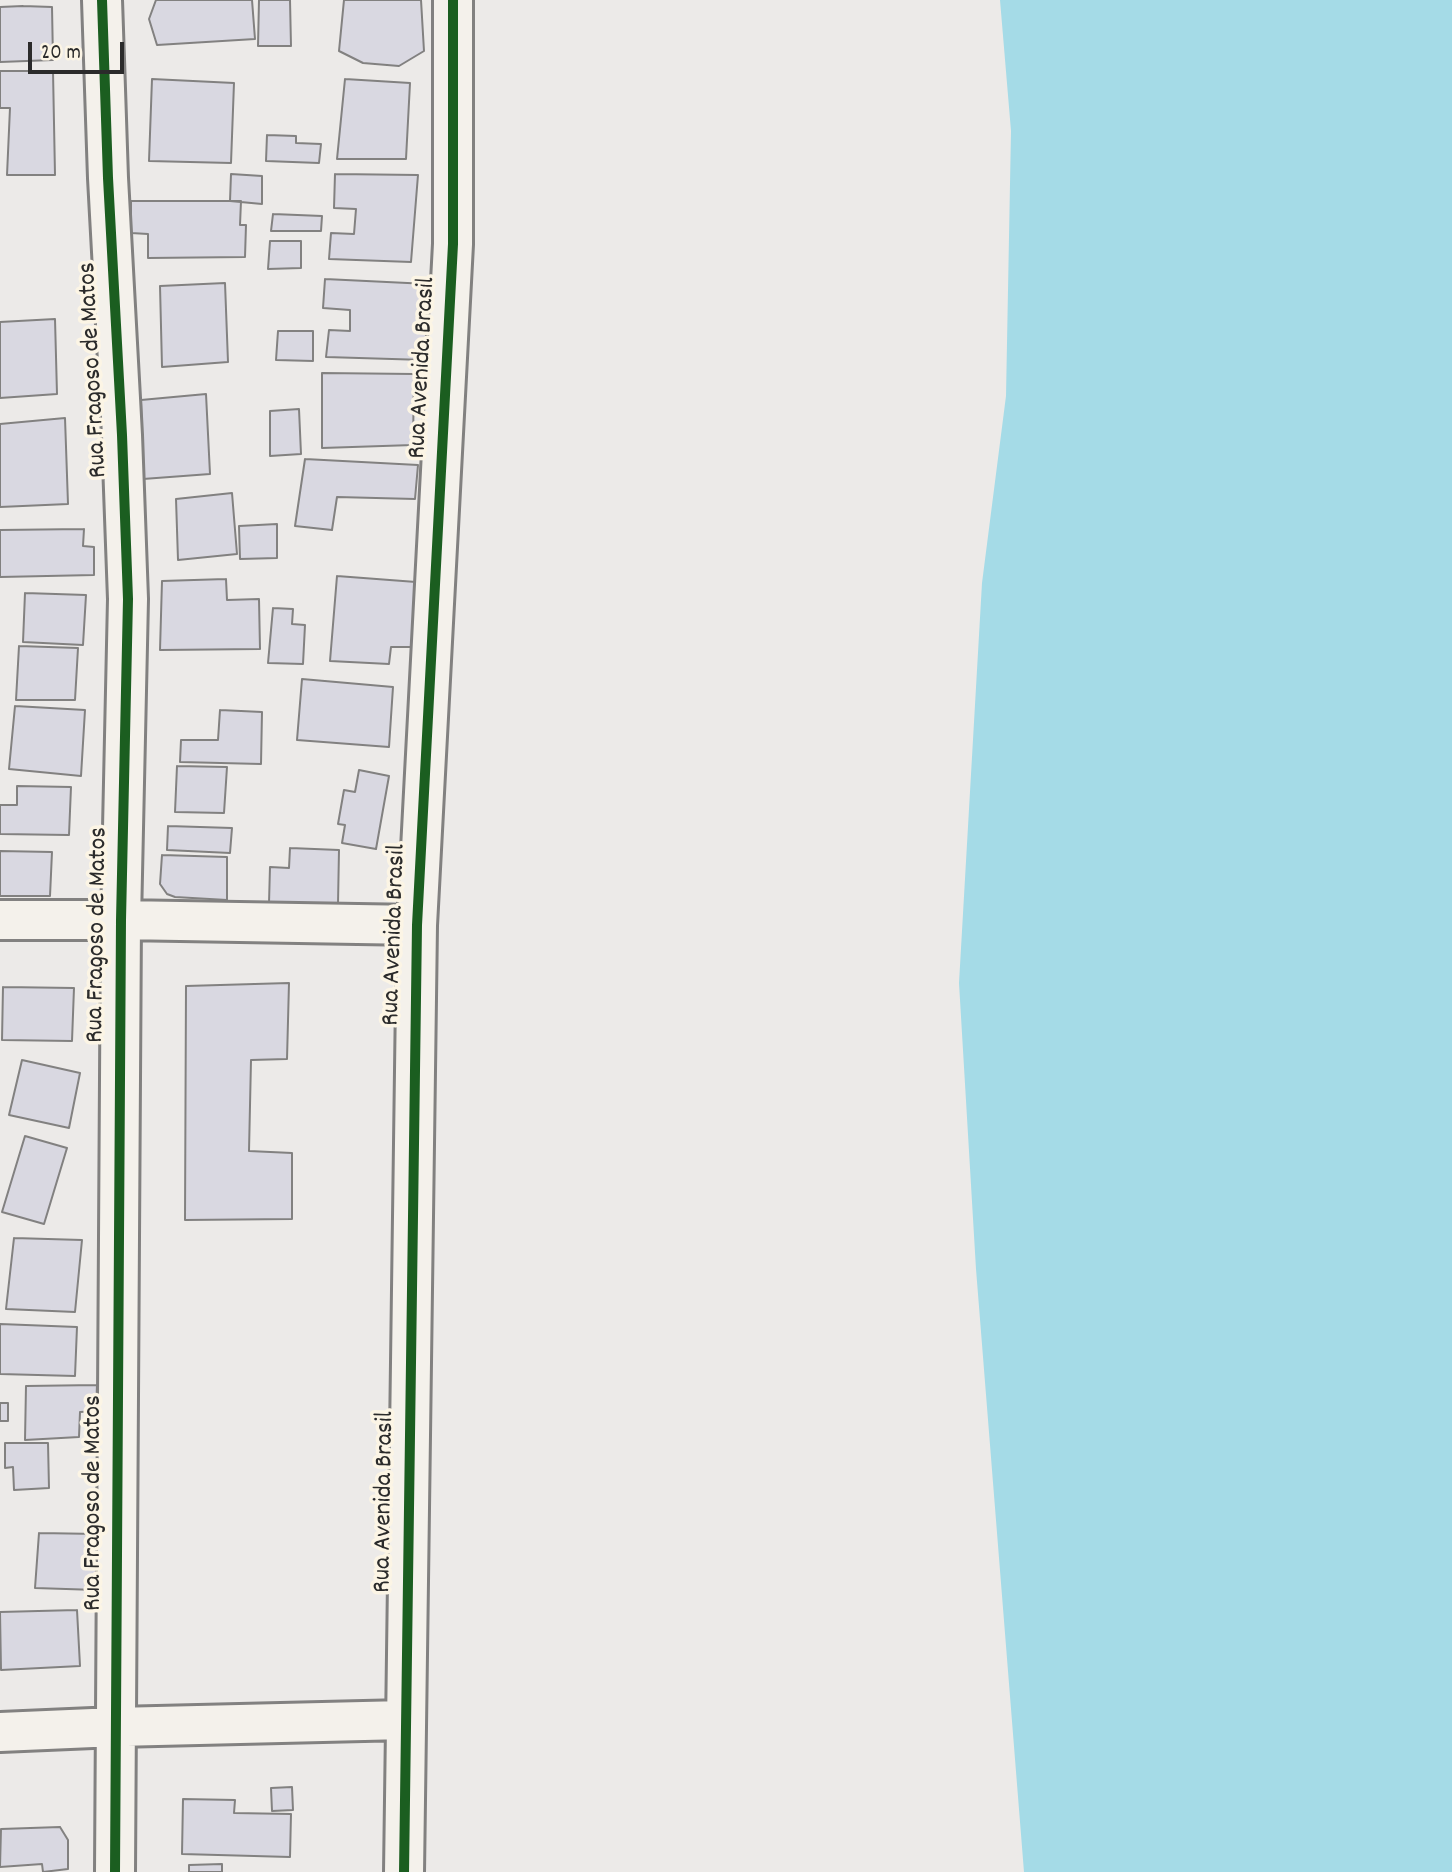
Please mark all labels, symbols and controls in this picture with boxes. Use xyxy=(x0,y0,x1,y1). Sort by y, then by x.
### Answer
scale bar xyxy=(32,28,128,72)
text: 20 m xyxy=(41,39,81,69)
street label: Rua Fragoso de Matos xyxy=(74,261,116,479)
street label: Rua Avenida Brasil xyxy=(404,276,444,460)
street label: Rua Fragoso de Matos xyxy=(82,827,116,1043)
street label: Rua Avenida Brasil xyxy=(377,844,415,1026)
street label: Rua Fragoso de Matos xyxy=(79,1395,111,1611)
street label: Rua Avenida Brasil xyxy=(369,1411,403,1593)

